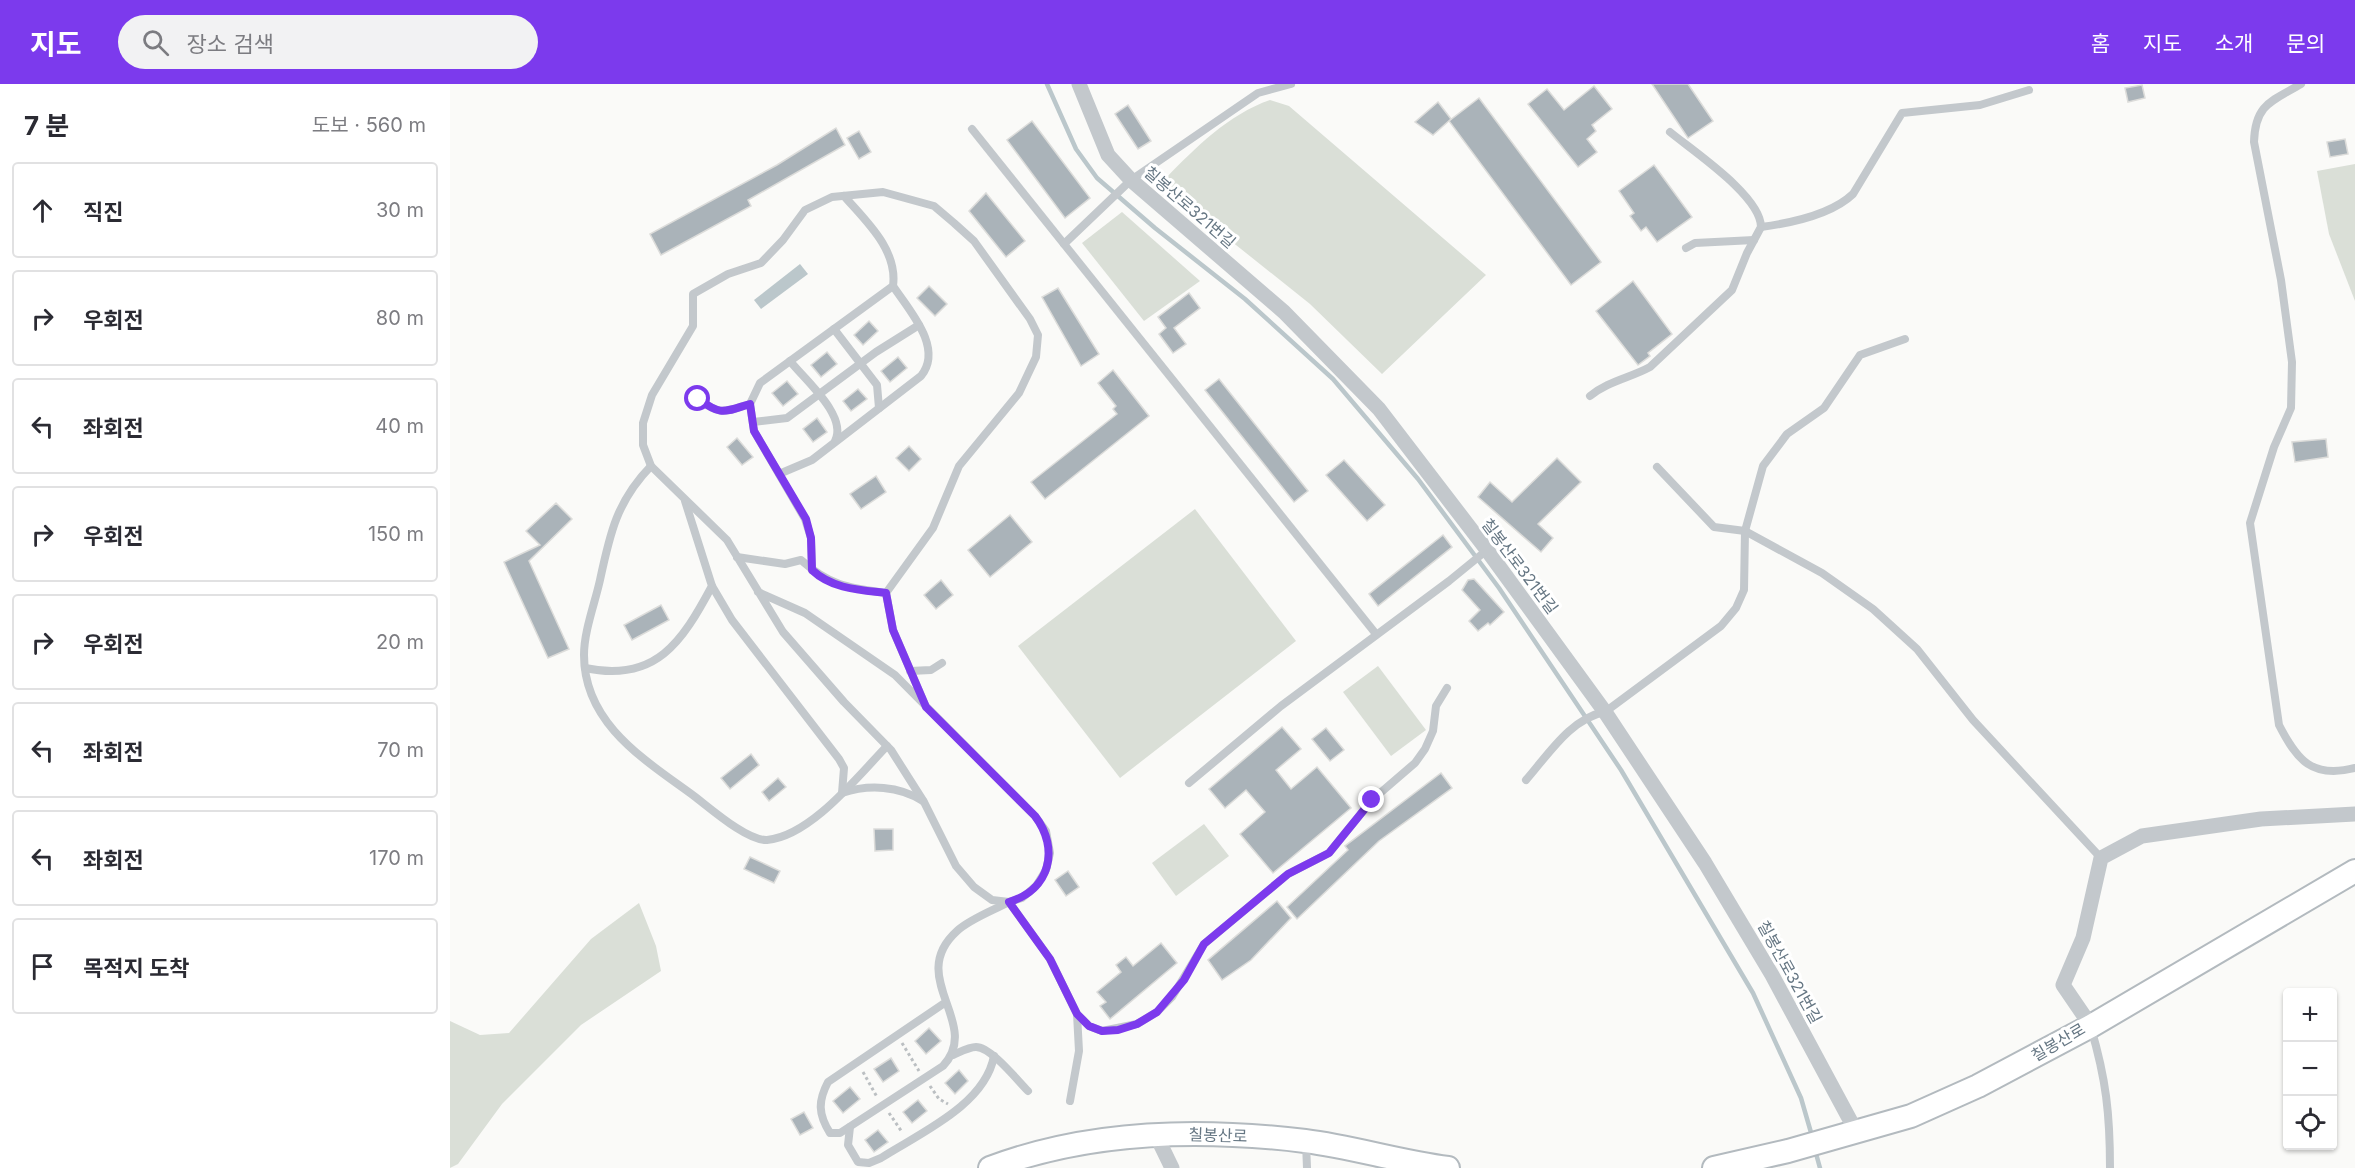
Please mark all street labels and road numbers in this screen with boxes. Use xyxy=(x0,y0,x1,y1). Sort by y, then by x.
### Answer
street label: 칠봉산로321번길 xyxy=(1140,162,1240,252)
street label: 칠봉산로321번길 xyxy=(1478,514,1562,618)
street label: 칠봉산로321번길 xyxy=(1754,917,1826,1027)
street label: 칠봉산로 xyxy=(2027,1018,2089,1065)
street label: 칠봉산로 xyxy=(1188,1124,1248,1146)

